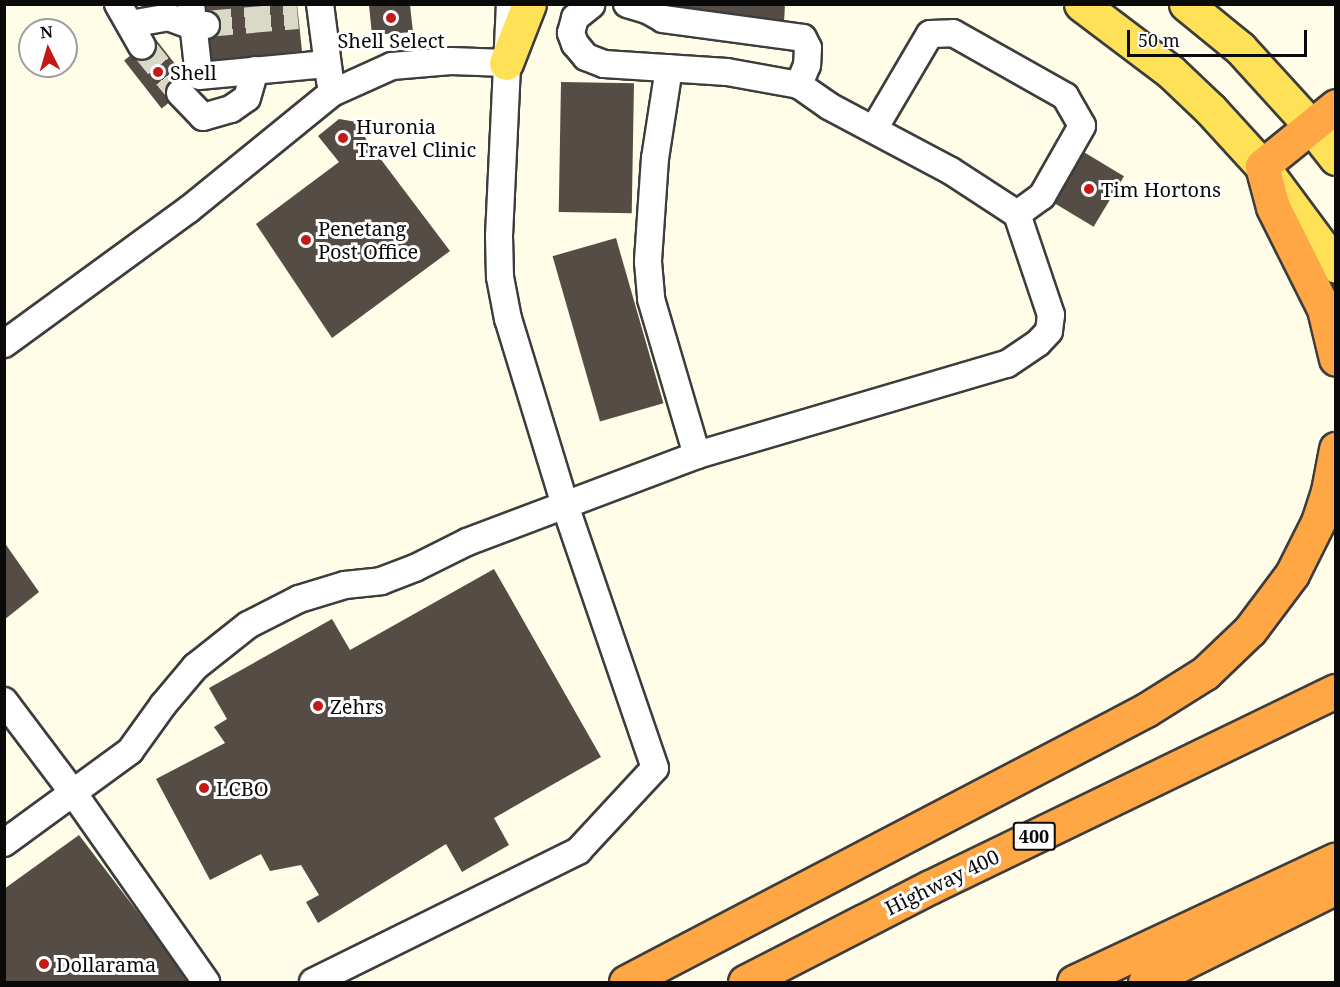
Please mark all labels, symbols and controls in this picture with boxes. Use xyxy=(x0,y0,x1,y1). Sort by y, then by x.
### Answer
marker: Shell Select xyxy=(384,11,398,25)
north arrow xyxy=(18,18,78,78)
scale bar xyxy=(1130,18,1310,56)
text: N xyxy=(39,21,54,44)
place label: Shell Select xyxy=(337,28,445,52)
text: 50 m xyxy=(1138,28,1180,52)
place label: Shell xyxy=(170,60,217,84)
marker: Shell xyxy=(151,65,165,79)
place label: Huronia Travel Clinic xyxy=(356,114,476,161)
marker: Huronia Travel Clinic xyxy=(334,129,352,147)
place label: Tim Hortons xyxy=(1101,177,1221,201)
marker: Tim Hortons xyxy=(1082,182,1096,196)
place label: Penetang Post Office xyxy=(318,216,418,263)
marker: Penetang Post Office xyxy=(299,233,313,247)
place label: Zehrs xyxy=(330,694,384,718)
marker: Zehrs xyxy=(311,699,325,713)
place label: LCBO xyxy=(216,776,269,800)
marker: LCBO xyxy=(197,781,211,795)
road number: 400 xyxy=(1012,821,1056,851)
street label: Highway 400 xyxy=(881,844,1003,920)
place label: Dollarama xyxy=(56,952,156,976)
marker: Dollarama xyxy=(37,957,51,971)

